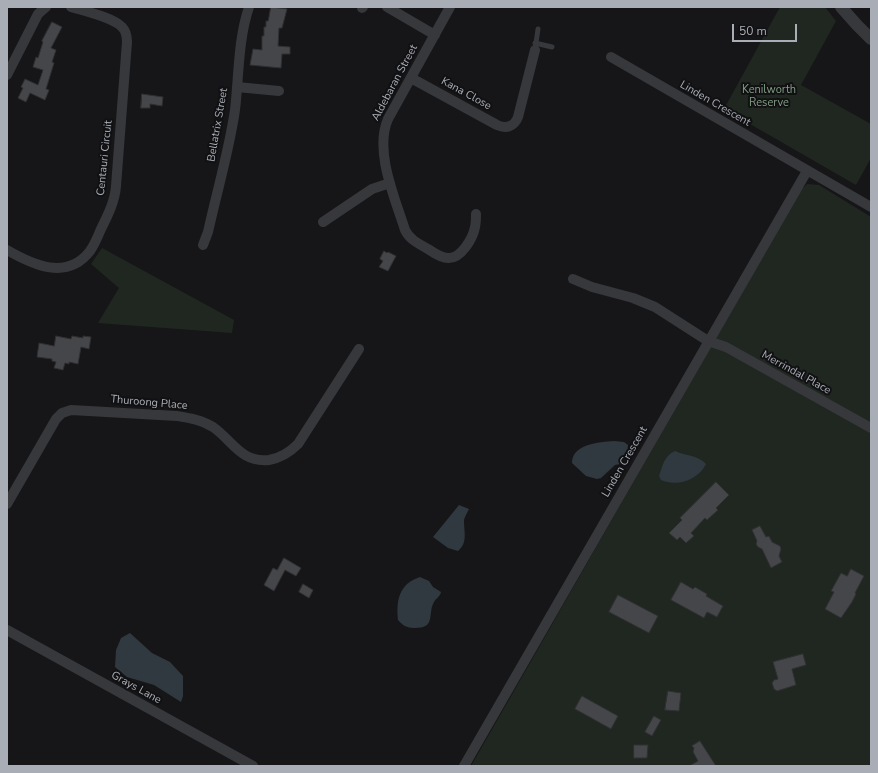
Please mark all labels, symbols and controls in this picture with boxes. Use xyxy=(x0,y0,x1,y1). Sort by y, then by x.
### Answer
scale bar xyxy=(734,16,799,42)
text: 50 m xyxy=(739,23,767,39)
street label: Aldebaran Street xyxy=(369,43,421,123)
street label: Kana Close xyxy=(439,75,493,113)
street label: Linden Crescent xyxy=(677,78,753,130)
park label: Kenilworth Reserve xyxy=(742,83,796,109)
street label: Bellatrix Street xyxy=(205,87,231,163)
street label: Centauri Circuit xyxy=(94,120,116,196)
street label: Merrindal Place xyxy=(759,349,833,397)
street label: Thuroong Place xyxy=(110,393,188,413)
street label: Linden Crescent xyxy=(599,424,651,500)
street label: Grays Lane xyxy=(109,669,163,707)

